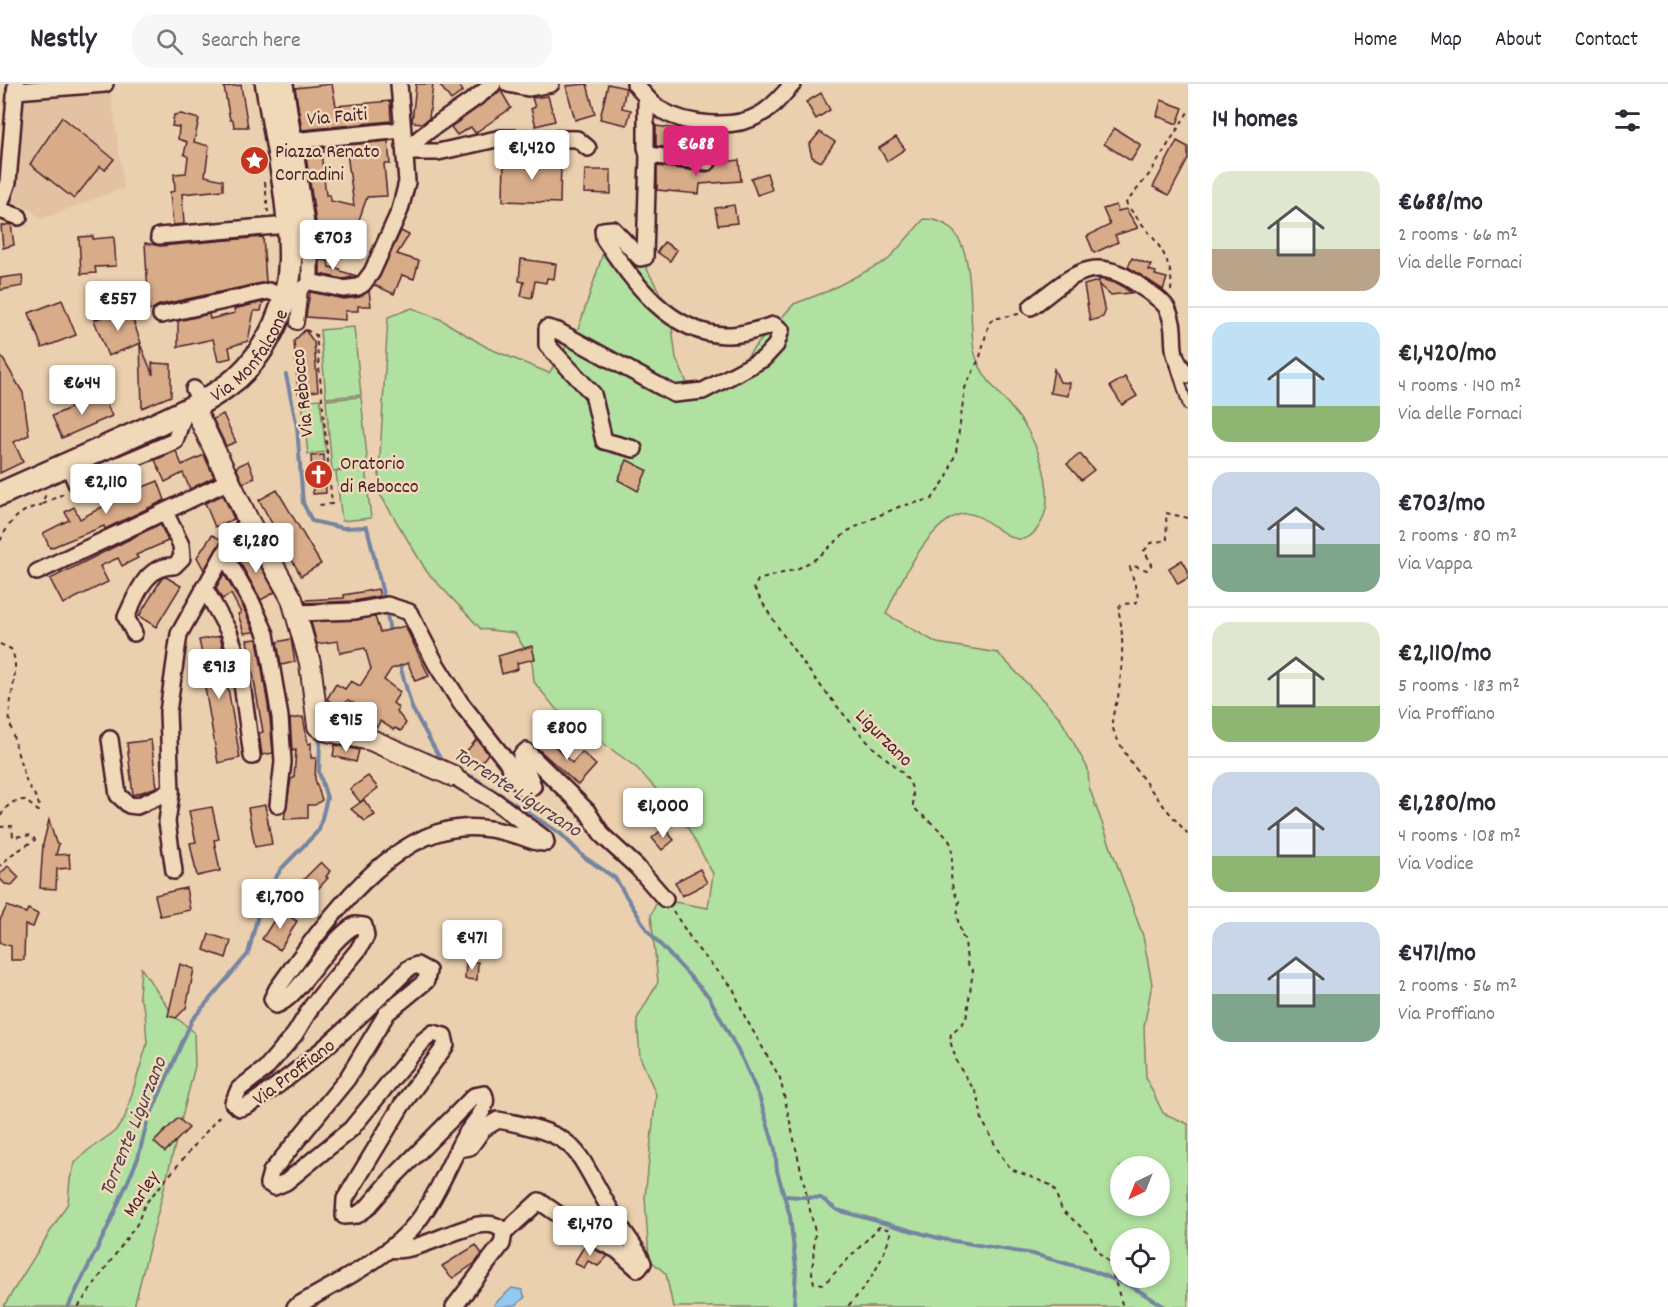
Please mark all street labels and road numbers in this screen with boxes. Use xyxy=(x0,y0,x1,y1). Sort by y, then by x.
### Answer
street label: Via Faiti xyxy=(306,101,369,135)
street label: Via Monfalcone xyxy=(206,305,297,411)
street label: Via Rebocco xyxy=(285,347,323,438)
street label: Ligurzano xyxy=(848,704,918,774)
street label: Via Proffiano xyxy=(248,1033,342,1114)
street label: Marley xyxy=(117,1165,168,1223)

